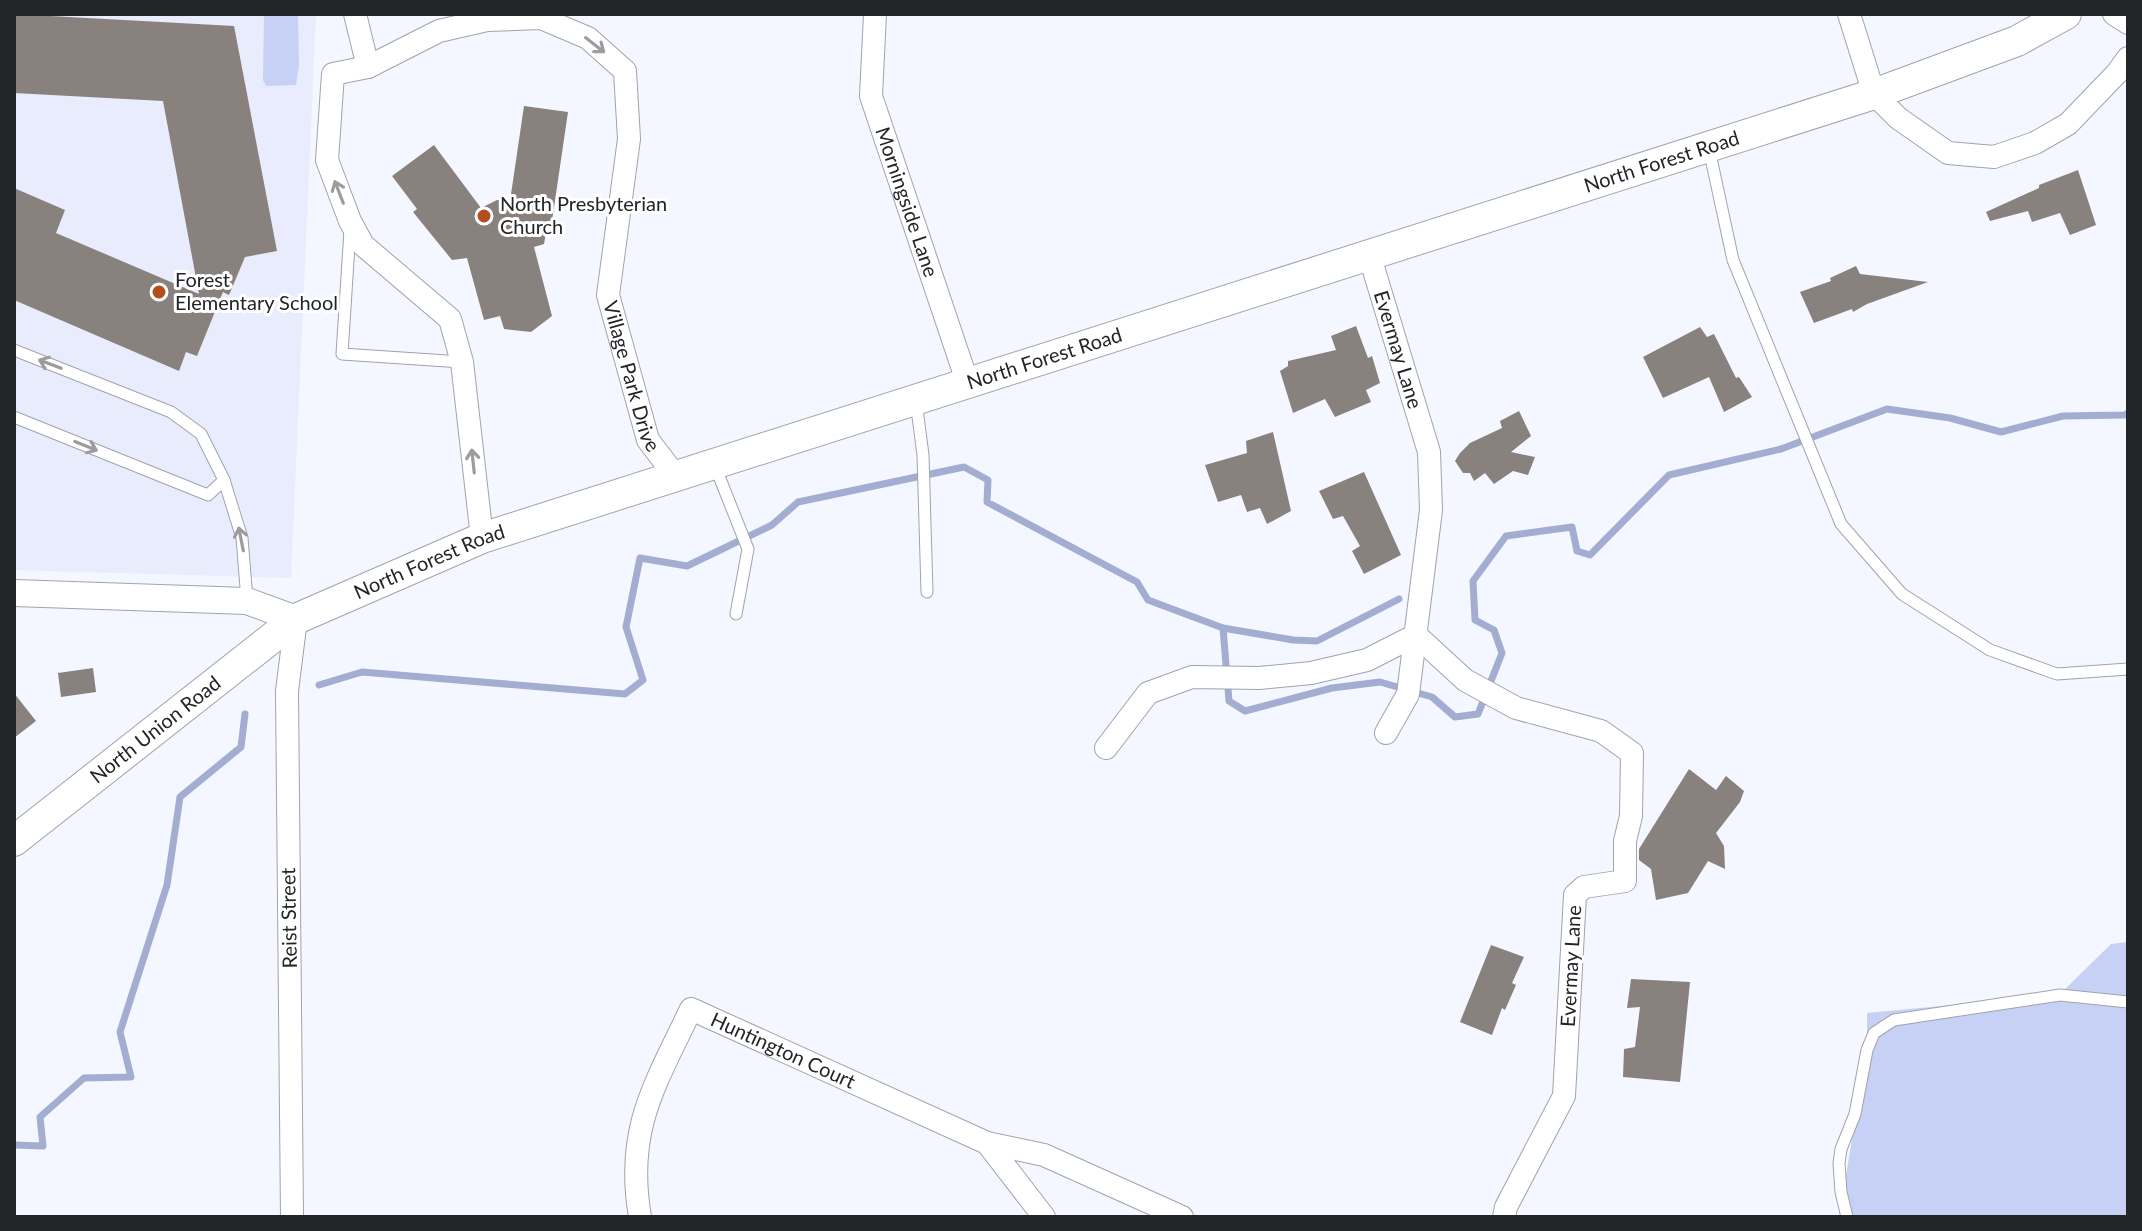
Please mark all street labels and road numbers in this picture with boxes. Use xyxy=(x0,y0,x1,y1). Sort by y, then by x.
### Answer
street label: Morningside Lane xyxy=(871,124,944,280)
street label: North Forest Road xyxy=(1581,125,1742,197)
street label: Evermay Lane xyxy=(1370,288,1428,411)
street label: Village Park Drive xyxy=(599,298,666,456)
street label: North Forest Road xyxy=(963,322,1125,394)
street label: North Forest Road xyxy=(350,519,507,603)
street label: North Union Road xyxy=(85,670,225,788)
street label: Reist Street xyxy=(275,867,301,969)
street label: Evermay Lane xyxy=(1555,904,1585,1027)
street label: Huntington Court xyxy=(707,1007,860,1093)

